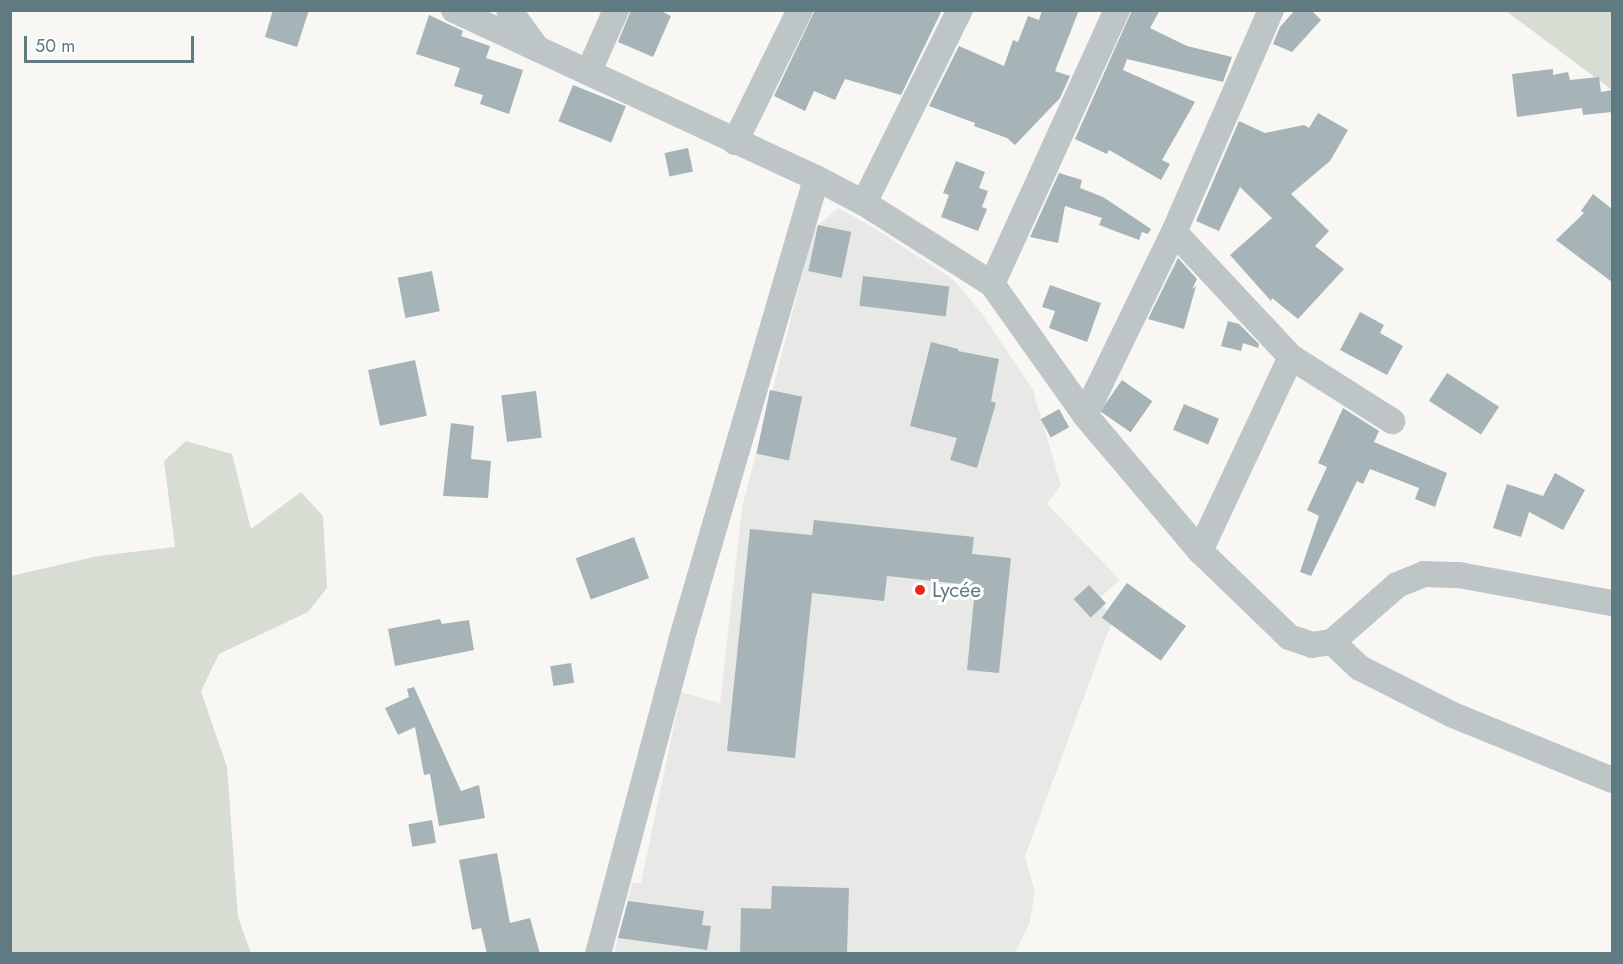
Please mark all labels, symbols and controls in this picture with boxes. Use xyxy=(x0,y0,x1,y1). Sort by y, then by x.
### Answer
scale bar xyxy=(27,24,196,62)
text: 50 m xyxy=(35,33,75,59)
place label: Lycée xyxy=(932,577,981,603)
marker: Lycée xyxy=(913,583,927,597)

